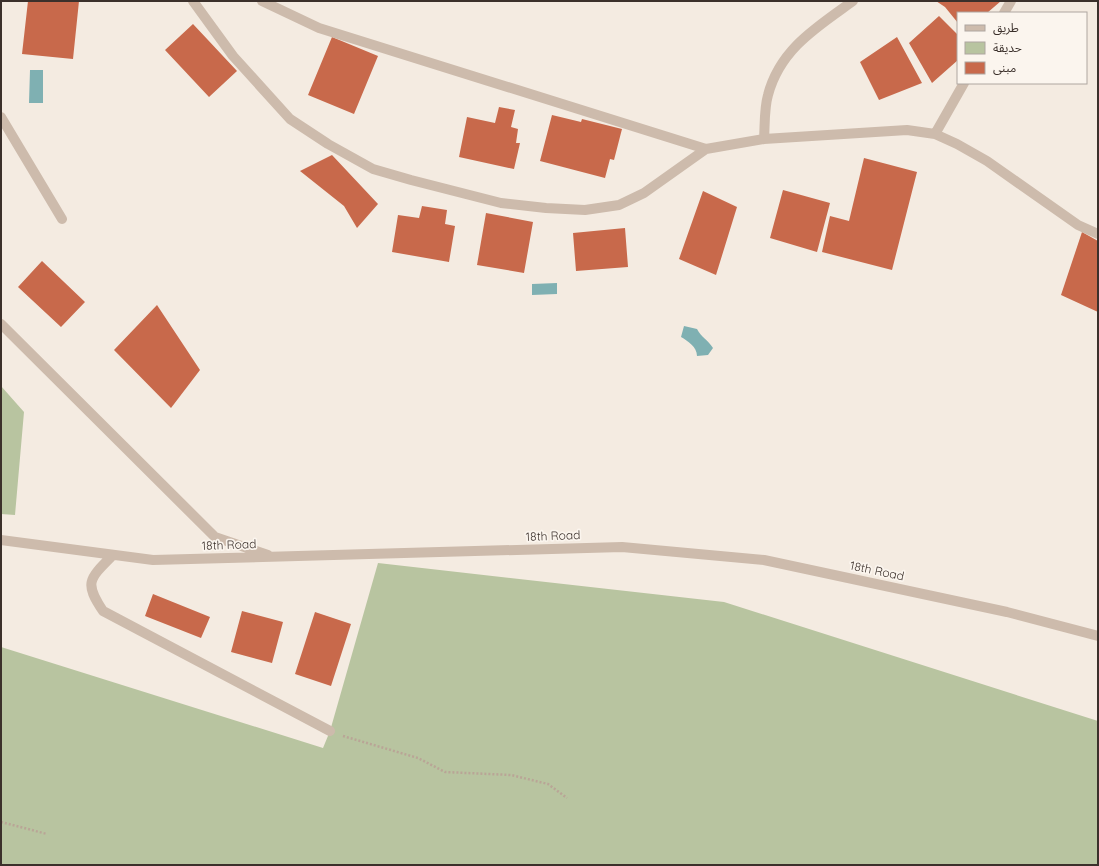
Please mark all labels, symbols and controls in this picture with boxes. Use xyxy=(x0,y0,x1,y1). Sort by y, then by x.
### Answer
legend xyxy=(957,12,1087,84)
text: طريق xyxy=(993,20,1019,36)
text: حديقة xyxy=(993,40,1022,55)
text: مبنى xyxy=(993,60,1016,75)
street label: 18th Road xyxy=(525,527,581,544)
street label: 18th Road xyxy=(201,536,257,553)
street label: 18th Road xyxy=(849,557,905,584)

